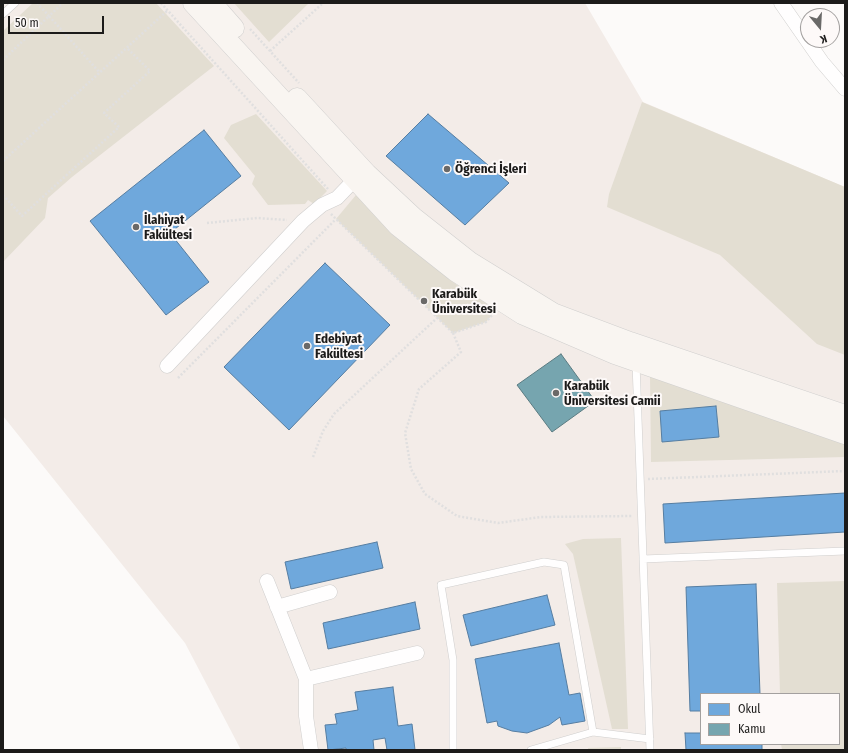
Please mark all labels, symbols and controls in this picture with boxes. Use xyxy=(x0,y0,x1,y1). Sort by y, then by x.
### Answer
scale bar xyxy=(10,8,106,34)
north arrow xyxy=(800,8,840,48)
text: 50 m xyxy=(15,16,39,30)
text: K xyxy=(818,32,829,46)
place label: Öğrenci İşleri xyxy=(455,161,527,177)
marker: Öğrenci İşleri xyxy=(442,164,452,174)
place label: İlahiyat Fakültesi xyxy=(144,212,192,243)
marker: İlahiyat Fakültesi xyxy=(131,222,141,232)
place label: Karabük Üniversitesi xyxy=(432,286,496,317)
marker: Karabük Üniversitesi xyxy=(419,296,429,306)
place label: Edebiyat Fakültesi xyxy=(315,331,363,362)
marker: Edebiyat Fakültesi xyxy=(302,341,312,351)
place label: Karabük Üniversitesi Camii xyxy=(564,378,661,409)
marker: Karabük Üniversitesi Camii xyxy=(551,388,561,398)
legend xyxy=(700,693,840,745)
text: Okul xyxy=(738,702,761,716)
text: Kamu xyxy=(738,722,766,736)

